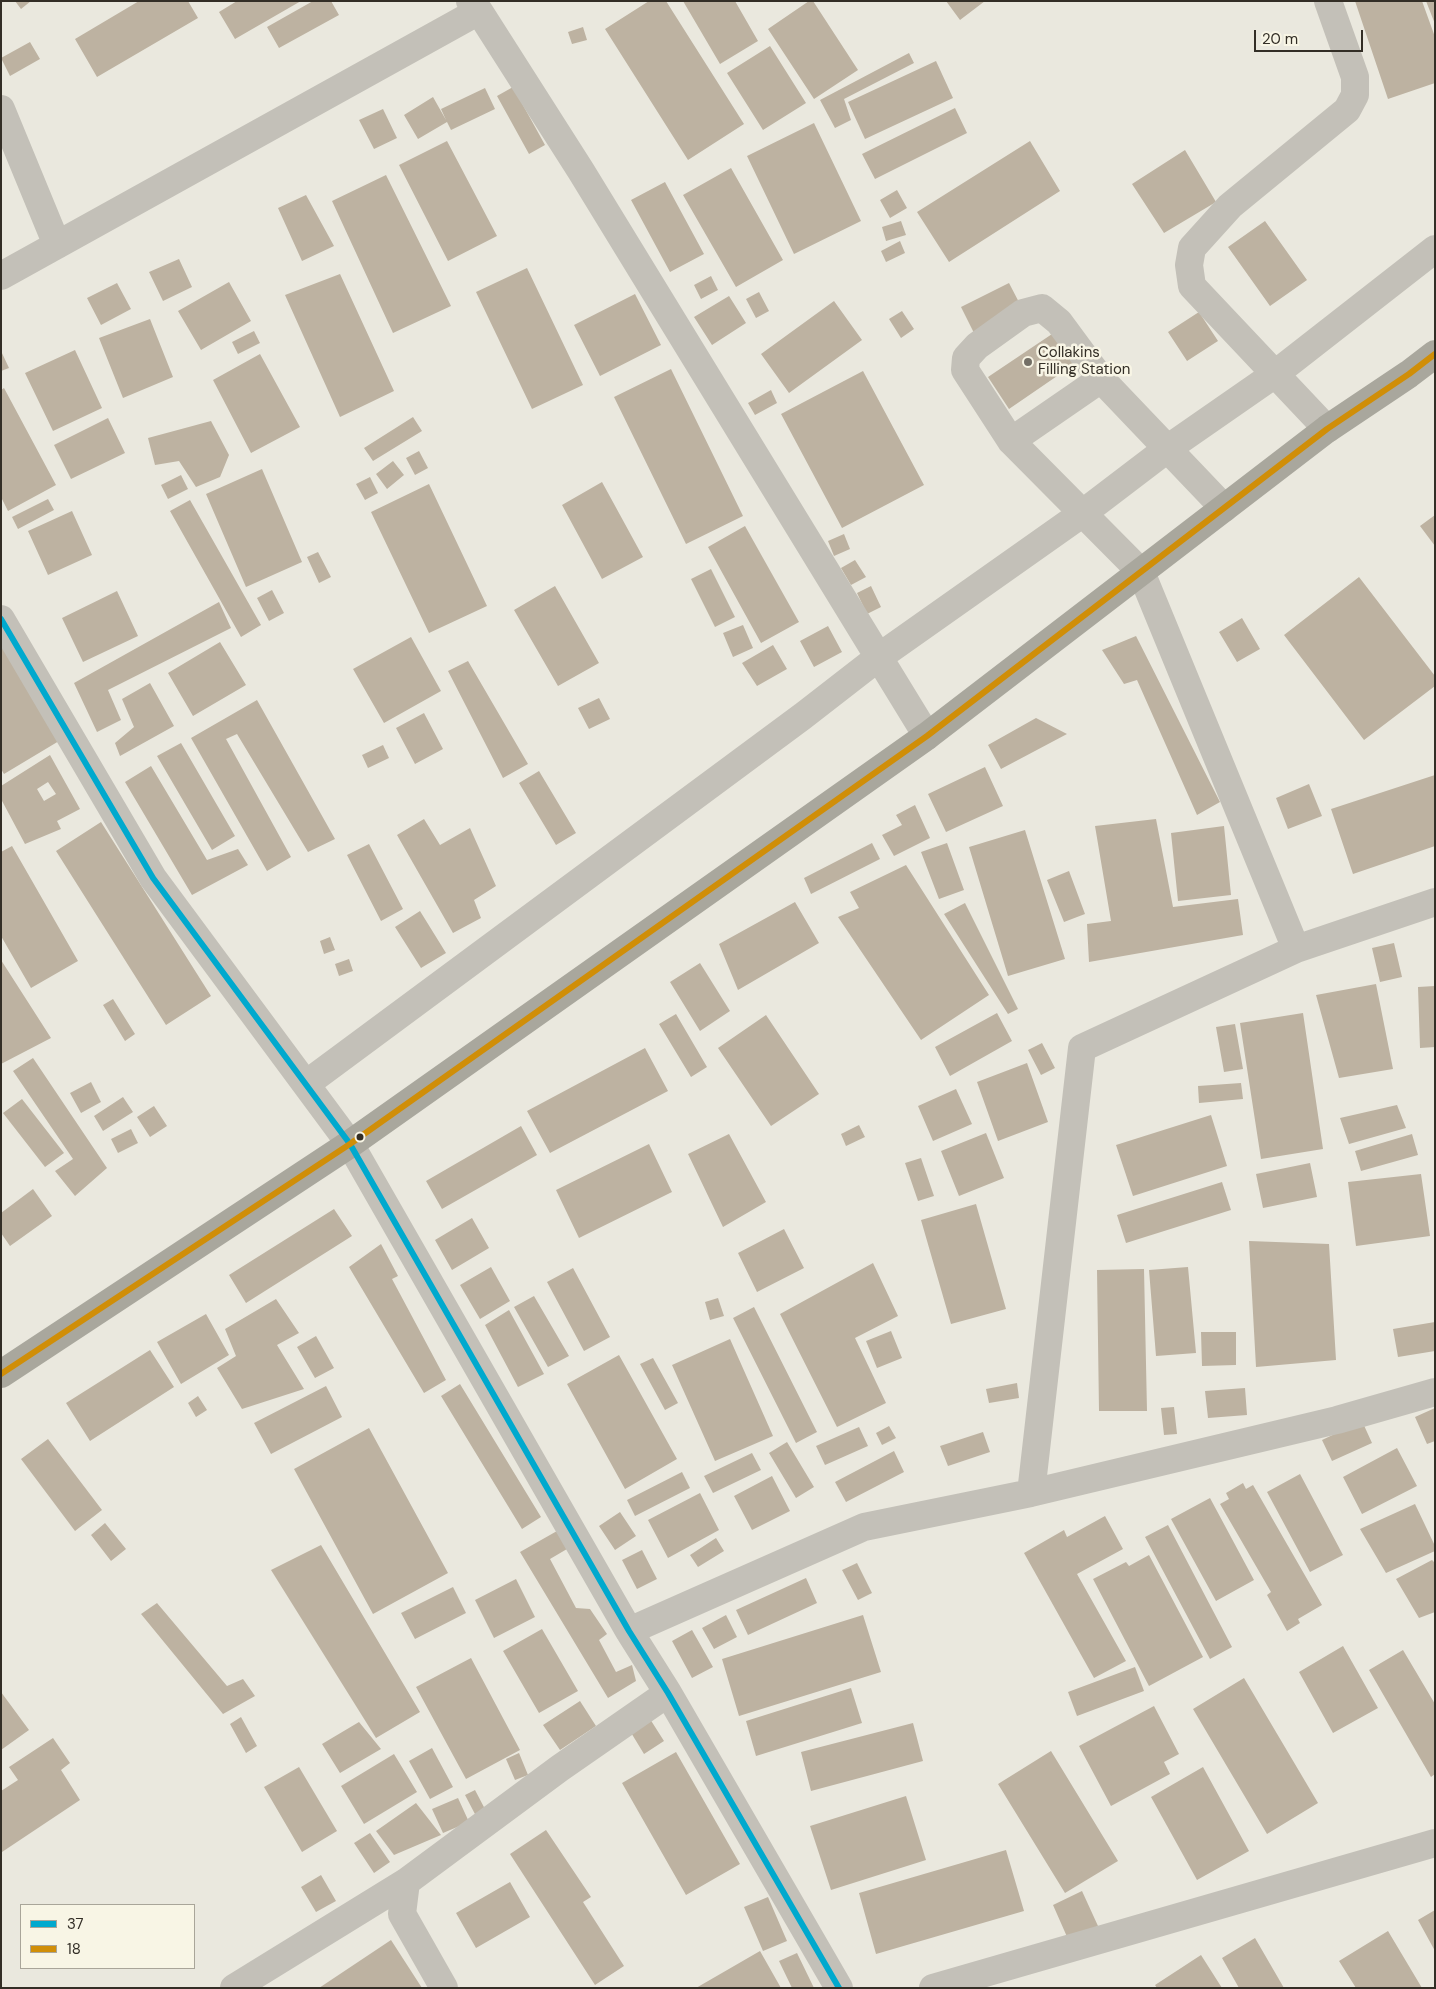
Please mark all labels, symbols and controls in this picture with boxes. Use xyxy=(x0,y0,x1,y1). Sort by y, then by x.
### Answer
scale bar xyxy=(1256,20,1365,52)
text: 20 m xyxy=(1262,29,1298,49)
place label: Collakins Filling Station xyxy=(1038,344,1130,379)
marker: Collakins Filling Station xyxy=(1022,356,1034,368)
unlabelled marker xyxy=(355,1132,365,1142)
legend xyxy=(20,1904,195,1969)
text: 37 xyxy=(67,1914,84,1934)
text: 18 xyxy=(67,1939,81,1959)

